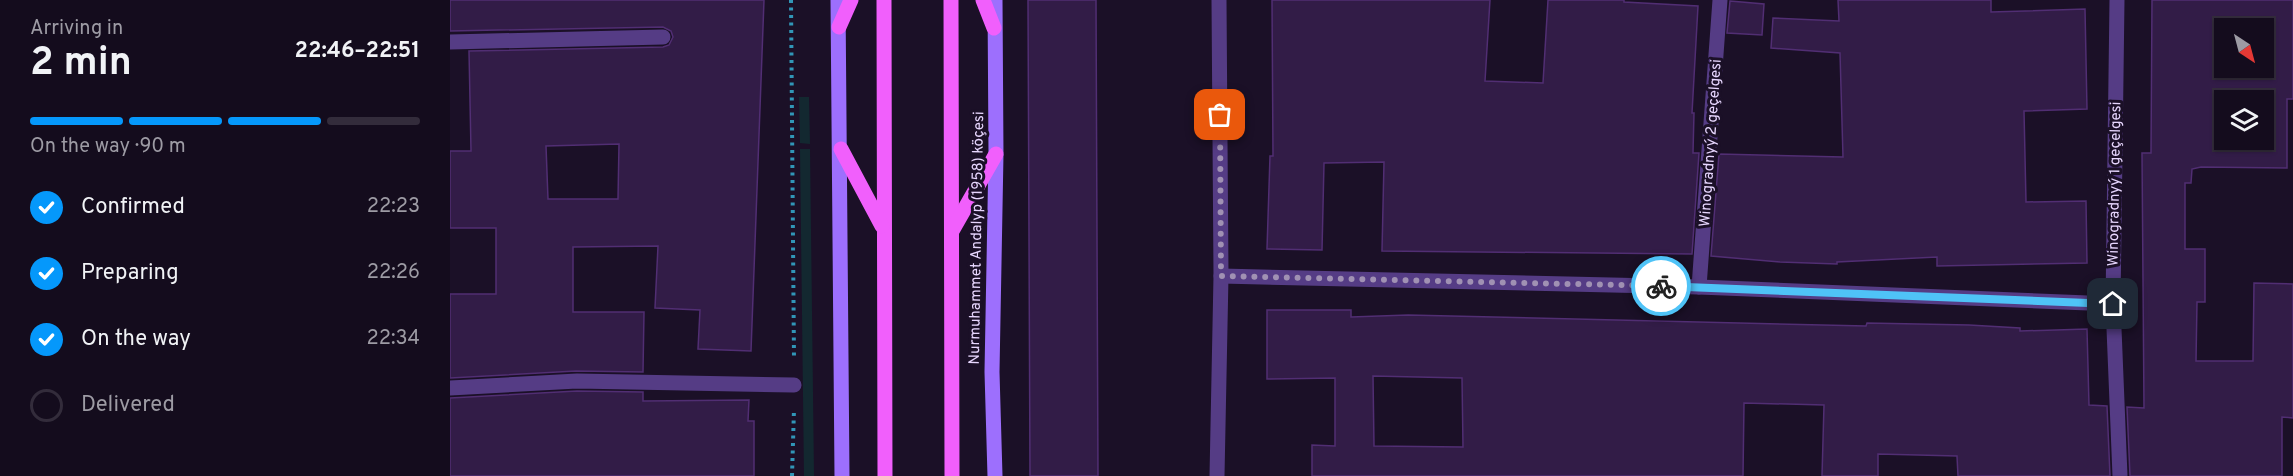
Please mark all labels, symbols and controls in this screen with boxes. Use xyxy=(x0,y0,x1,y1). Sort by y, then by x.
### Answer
text: Arriving in xyxy=(30,16,123,42)
north arrow xyxy=(2214,18,2274,78)
map controls xyxy=(2214,18,2274,150)
text: 22:46–22:51 xyxy=(295,38,420,65)
text: 2 min xyxy=(30,40,132,89)
street label: Winogradnyý 2 geçelgesi xyxy=(1696,58,1727,228)
pin xyxy=(1194,89,1245,140)
button: layers xyxy=(2214,90,2274,150)
icon: bag xyxy=(1203,98,1236,131)
street label: Winogradnyý 1 geçelgesi xyxy=(2105,102,2126,267)
street label: Nurmuhammet Andalyp (1958) köçesi xyxy=(966,111,989,365)
text: On the way · 90 m xyxy=(30,134,186,160)
icon: check xyxy=(30,191,63,224)
text: Confirmed xyxy=(81,194,185,221)
text: 22:23 xyxy=(367,194,420,220)
courier xyxy=(1631,256,1691,316)
icon: check xyxy=(30,257,63,290)
text: Preparing xyxy=(81,260,179,287)
text: 22:26 xyxy=(367,260,420,286)
icon: bike xyxy=(1645,270,1678,303)
pin xyxy=(2087,278,2138,329)
icon: home xyxy=(2096,287,2129,320)
icon: check xyxy=(30,323,63,356)
text: On the way xyxy=(81,326,191,353)
text: 22:34 xyxy=(367,326,420,352)
text: Delivered xyxy=(81,392,175,419)

